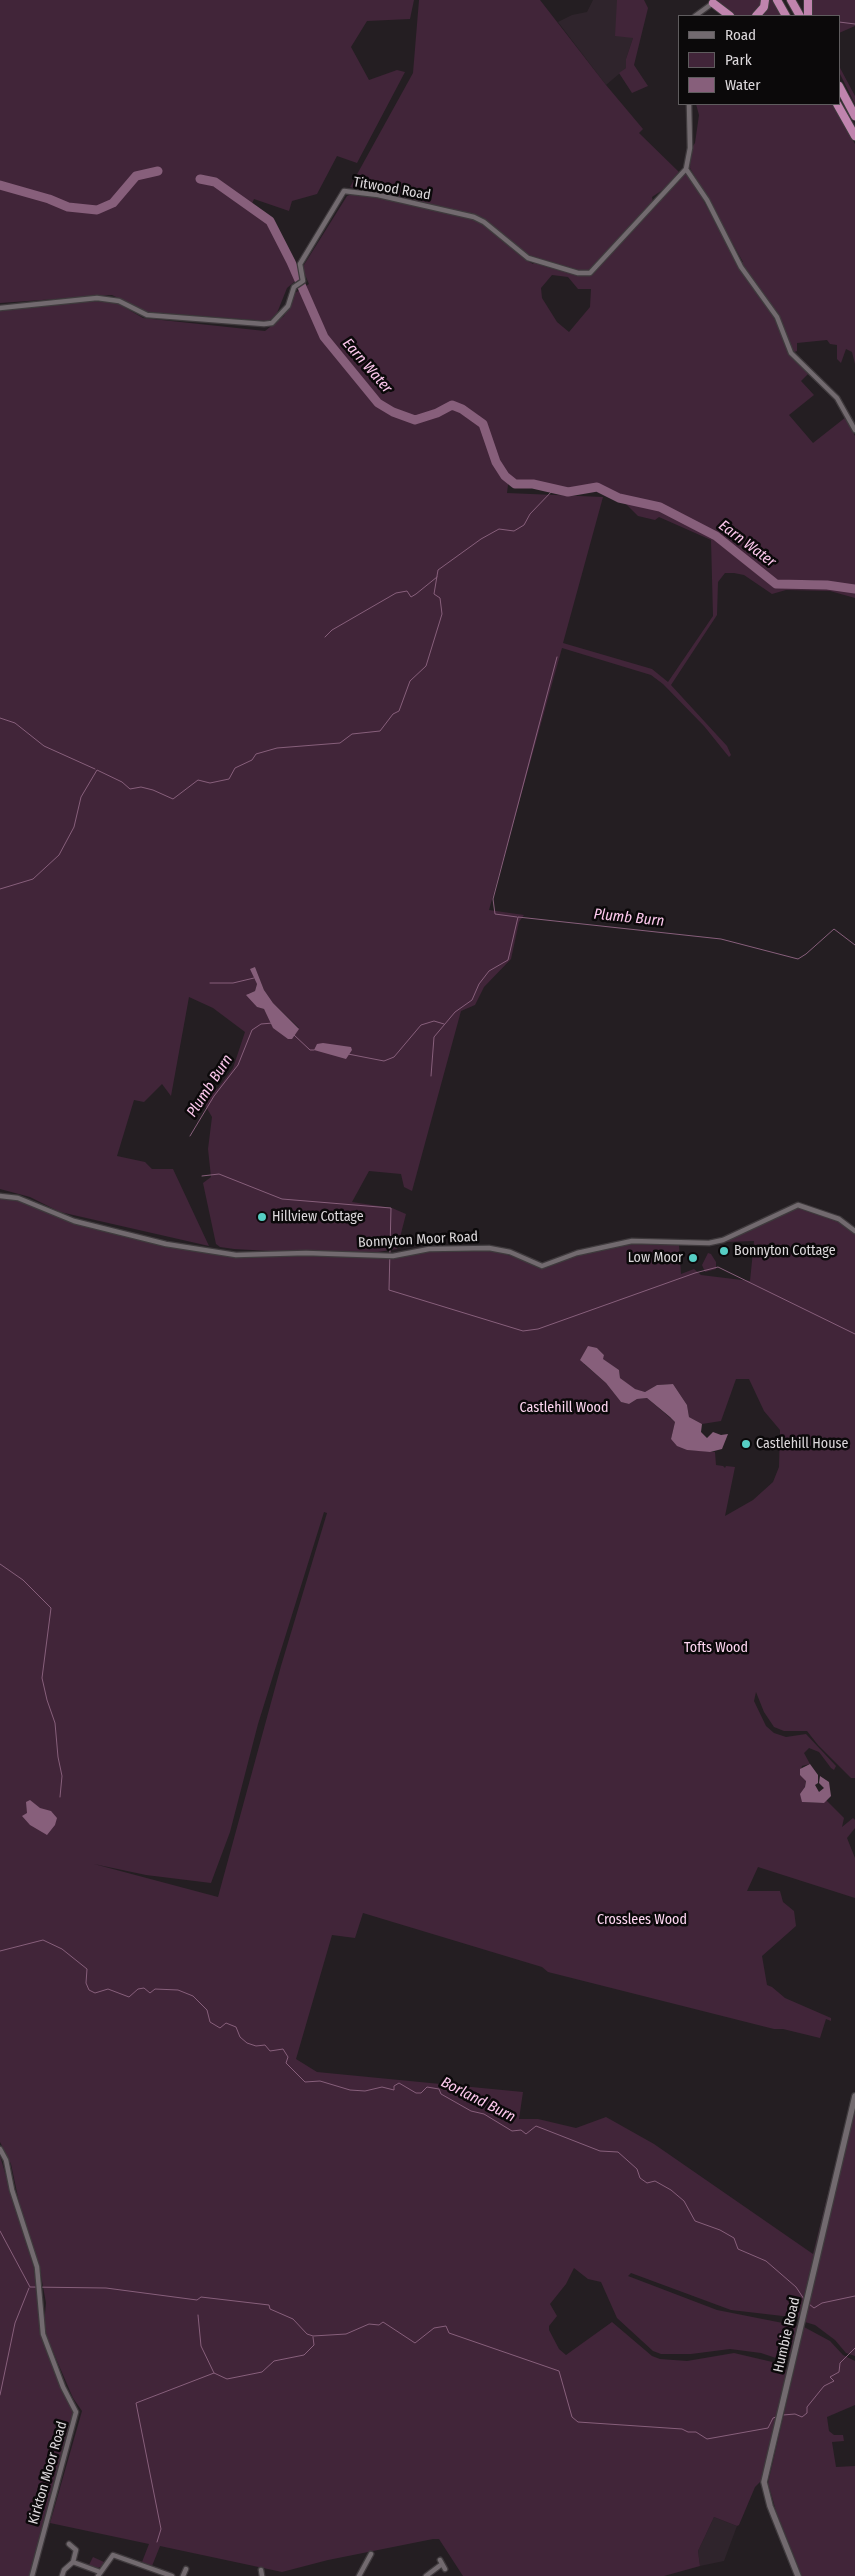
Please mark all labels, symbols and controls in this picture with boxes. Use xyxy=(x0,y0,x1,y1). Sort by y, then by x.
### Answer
legend xyxy=(678,15,840,105)
text: Road xyxy=(725,26,756,44)
text: Park xyxy=(725,51,752,69)
text: Water xyxy=(725,76,760,94)
street label: Titwood Road xyxy=(352,174,432,204)
water label: Earn Water xyxy=(338,335,396,397)
water label: Earn Water xyxy=(715,517,779,571)
water label: Plumb Burn xyxy=(593,905,665,931)
water label: Plumb Burn xyxy=(183,1051,237,1121)
place label: Hillview Cottage xyxy=(272,1209,364,1225)
marker: Hillview Cottage xyxy=(256,1211,268,1223)
street label: Bonnyton Moor Road xyxy=(358,1228,478,1252)
place label: Bonnyton Cottage xyxy=(734,1243,836,1259)
marker: Bonnyton Cottage xyxy=(718,1245,730,1257)
place label: Low Moor xyxy=(628,1250,683,1266)
marker: Low Moor xyxy=(687,1252,699,1264)
park label: Castlehill Wood xyxy=(520,1400,608,1416)
place label: Castlehill House xyxy=(756,1436,848,1452)
marker: Castlehill House xyxy=(740,1438,752,1450)
park label: Tofts Wood xyxy=(684,1640,748,1656)
park label: Crosslees Wood xyxy=(597,1912,687,1928)
water label: Borland Burn xyxy=(438,2074,518,2126)
street label: Humbie Road xyxy=(770,2296,804,2374)
street label: Kirkton Moor Road xyxy=(25,2419,71,2527)

